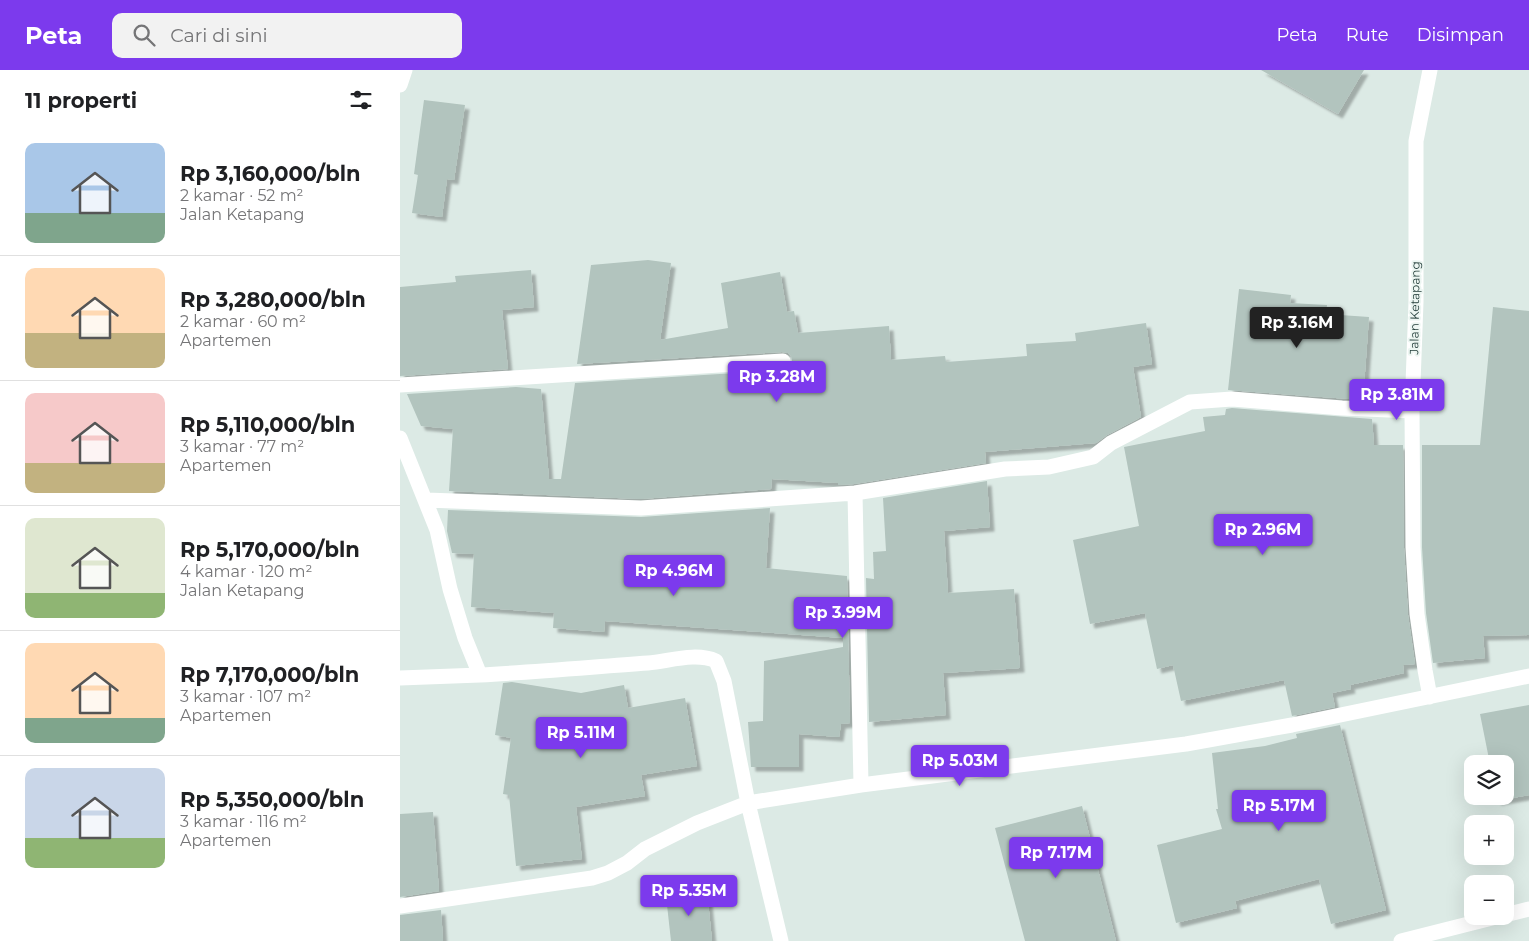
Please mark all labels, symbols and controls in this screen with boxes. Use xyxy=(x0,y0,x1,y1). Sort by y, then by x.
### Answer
search box xyxy=(112,13,462,58)
text: Peta xyxy=(25,21,82,50)
icon: search xyxy=(130,21,158,49)
text: Cari di sini xyxy=(170,24,268,47)
text: Peta xyxy=(1277,24,1318,46)
text: Rute xyxy=(1346,24,1389,46)
text: Disimpan xyxy=(1417,24,1504,46)
icon: filters xyxy=(347,86,375,114)
text: 11 properti xyxy=(25,88,137,113)
text: Rp 3,160,000/bln xyxy=(180,161,360,186)
icon: home xyxy=(65,163,125,223)
text: 2 kamar · 52 m² xyxy=(180,186,304,205)
text: Jalan Ketapang xyxy=(180,205,305,224)
street label: Jalan Ketapang xyxy=(1406,261,1423,356)
text: Rp 3,280,000/bln xyxy=(180,287,366,312)
icon: home xyxy=(65,288,125,348)
pin: Rp 3.16M xyxy=(1245,306,1349,349)
text: 2 kamar · 60 m² xyxy=(180,312,306,331)
text: Rp 3.16M xyxy=(1261,313,1333,332)
text: Apartemen xyxy=(180,331,272,350)
pin: Rp 3.28M xyxy=(725,360,829,403)
text: Rp 3.28M xyxy=(739,367,815,386)
pin: Rp 3.81M xyxy=(1345,378,1449,421)
text: Rp 3.81M xyxy=(1360,385,1434,404)
text: Rp 5,110,000/bln xyxy=(180,412,355,437)
icon: home xyxy=(65,413,125,473)
text: 3 kamar · 77 m² xyxy=(180,437,304,456)
text: Apartemen xyxy=(180,456,272,475)
pin: Rp 2.96M xyxy=(1211,514,1315,556)
text: Rp 2.96M xyxy=(1225,520,1301,539)
text: Rp 5,170,000/bln xyxy=(180,537,360,562)
icon: home xyxy=(65,538,125,598)
pin: Rp 4.96M xyxy=(622,554,726,597)
text: Rp 4.96M xyxy=(635,561,713,580)
text: 4 kamar · 120 m² xyxy=(180,562,312,581)
text: Jalan Ketapang xyxy=(180,581,305,600)
pin: Rp 3.99M xyxy=(791,596,895,639)
text: Rp 3.99M xyxy=(805,603,881,622)
text: Rp 7,170,000/bln xyxy=(180,662,359,687)
icon: home xyxy=(65,663,125,723)
text: 3 kamar · 107 m² xyxy=(180,687,311,706)
text: Apartemen xyxy=(180,706,272,725)
pin: Rp 5.11M xyxy=(529,716,633,759)
text: Rp 5.11M xyxy=(547,723,615,742)
pin: Rp 5.03M xyxy=(908,744,1012,787)
text: Rp 5.03M xyxy=(922,751,998,770)
map controls xyxy=(1464,755,1514,925)
button: layers xyxy=(1464,755,1514,805)
text: Rp 5,350,000/bln xyxy=(180,787,364,812)
icon: home xyxy=(65,788,125,848)
pin: Rp 5.17M xyxy=(1227,790,1331,832)
text: Rp 5.17M xyxy=(1243,796,1315,815)
text: 3 kamar · 116 m² xyxy=(180,812,307,831)
button: + xyxy=(1464,815,1514,865)
text: Apartemen xyxy=(180,831,272,850)
pin: Rp 7.17M xyxy=(1004,836,1108,879)
text: Rp 7.17M xyxy=(1020,843,1092,862)
pin: Rp 5.35M xyxy=(637,874,741,917)
button: − xyxy=(1464,875,1514,925)
text: Rp 5.35M xyxy=(651,881,727,900)

